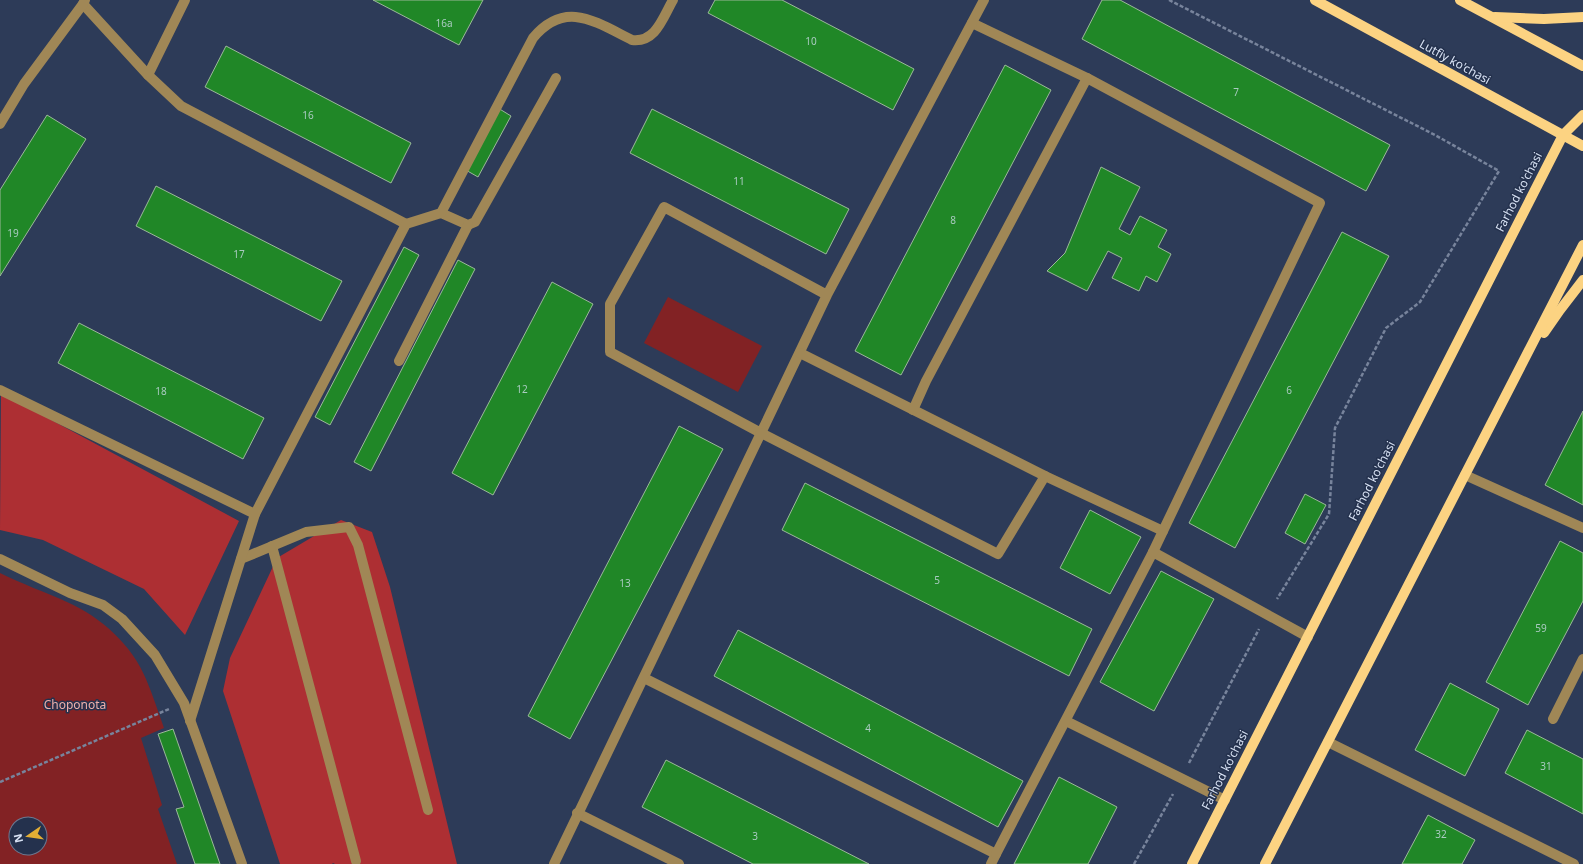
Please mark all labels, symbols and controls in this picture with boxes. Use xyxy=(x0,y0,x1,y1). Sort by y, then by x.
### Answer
house number: 16а xyxy=(436,16,453,30)
house number: 10 xyxy=(805,34,817,48)
street label: Lutfiy ko'chasi xyxy=(1417,35,1494,88)
house number: 7 xyxy=(1233,85,1239,99)
house number: 16 xyxy=(302,108,314,122)
street label: Farhod ko'chasi xyxy=(1491,149,1546,235)
house number: 11 xyxy=(733,174,745,188)
house number: 8 xyxy=(950,213,956,227)
house number: 19 xyxy=(7,226,19,240)
house number: 17 xyxy=(233,247,245,261)
house number: 12 xyxy=(516,382,528,396)
house number: 6 xyxy=(1286,383,1292,397)
house number: 18 xyxy=(155,384,167,398)
street label: Farhod ko'chasi xyxy=(1344,438,1399,524)
house number: 5 xyxy=(934,573,940,587)
house number: 13 xyxy=(619,576,631,590)
house number: 59 xyxy=(1535,621,1547,635)
park label: Choponota xyxy=(44,696,106,713)
house number: 4 xyxy=(865,721,871,735)
street label: Farhod ko'chasi xyxy=(1197,727,1252,813)
house number: 31 xyxy=(1540,759,1552,773)
north arrow xyxy=(8,816,48,856)
house number: 32 xyxy=(1435,827,1447,841)
house number: 3 xyxy=(752,829,758,843)
text: N xyxy=(9,832,26,844)

